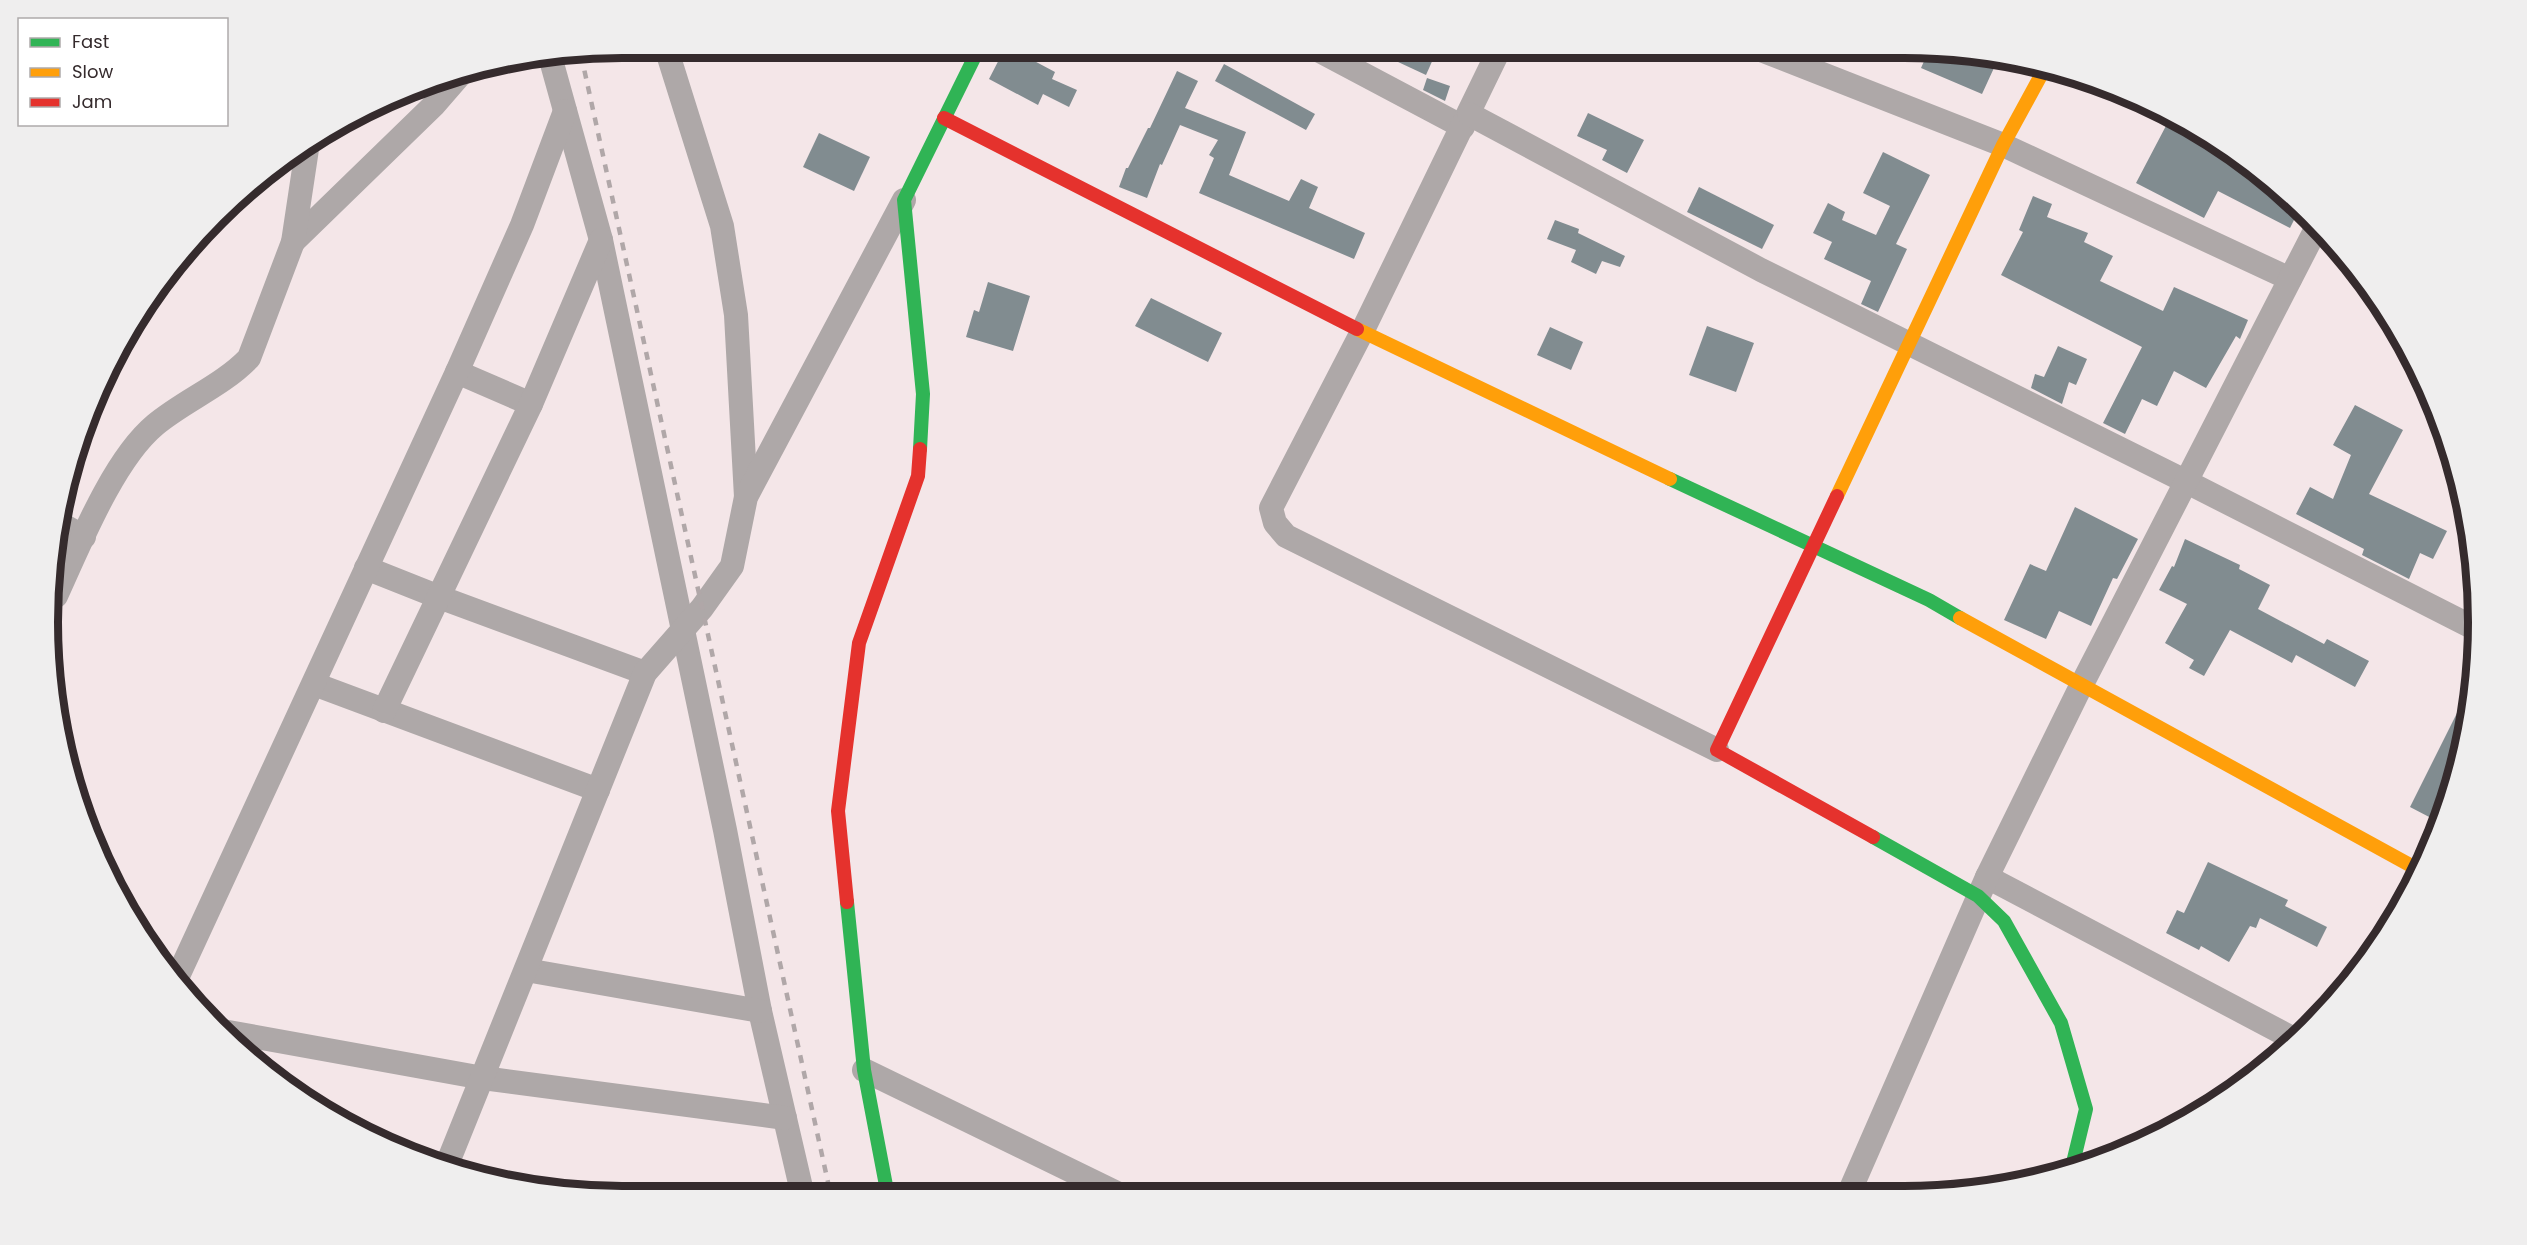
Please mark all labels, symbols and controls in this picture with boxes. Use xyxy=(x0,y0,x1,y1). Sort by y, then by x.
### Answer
legend xyxy=(18,18,228,126)
text: Fast xyxy=(72,29,109,54)
text: Slow xyxy=(72,59,114,84)
text: Jam xyxy=(72,89,112,114)

